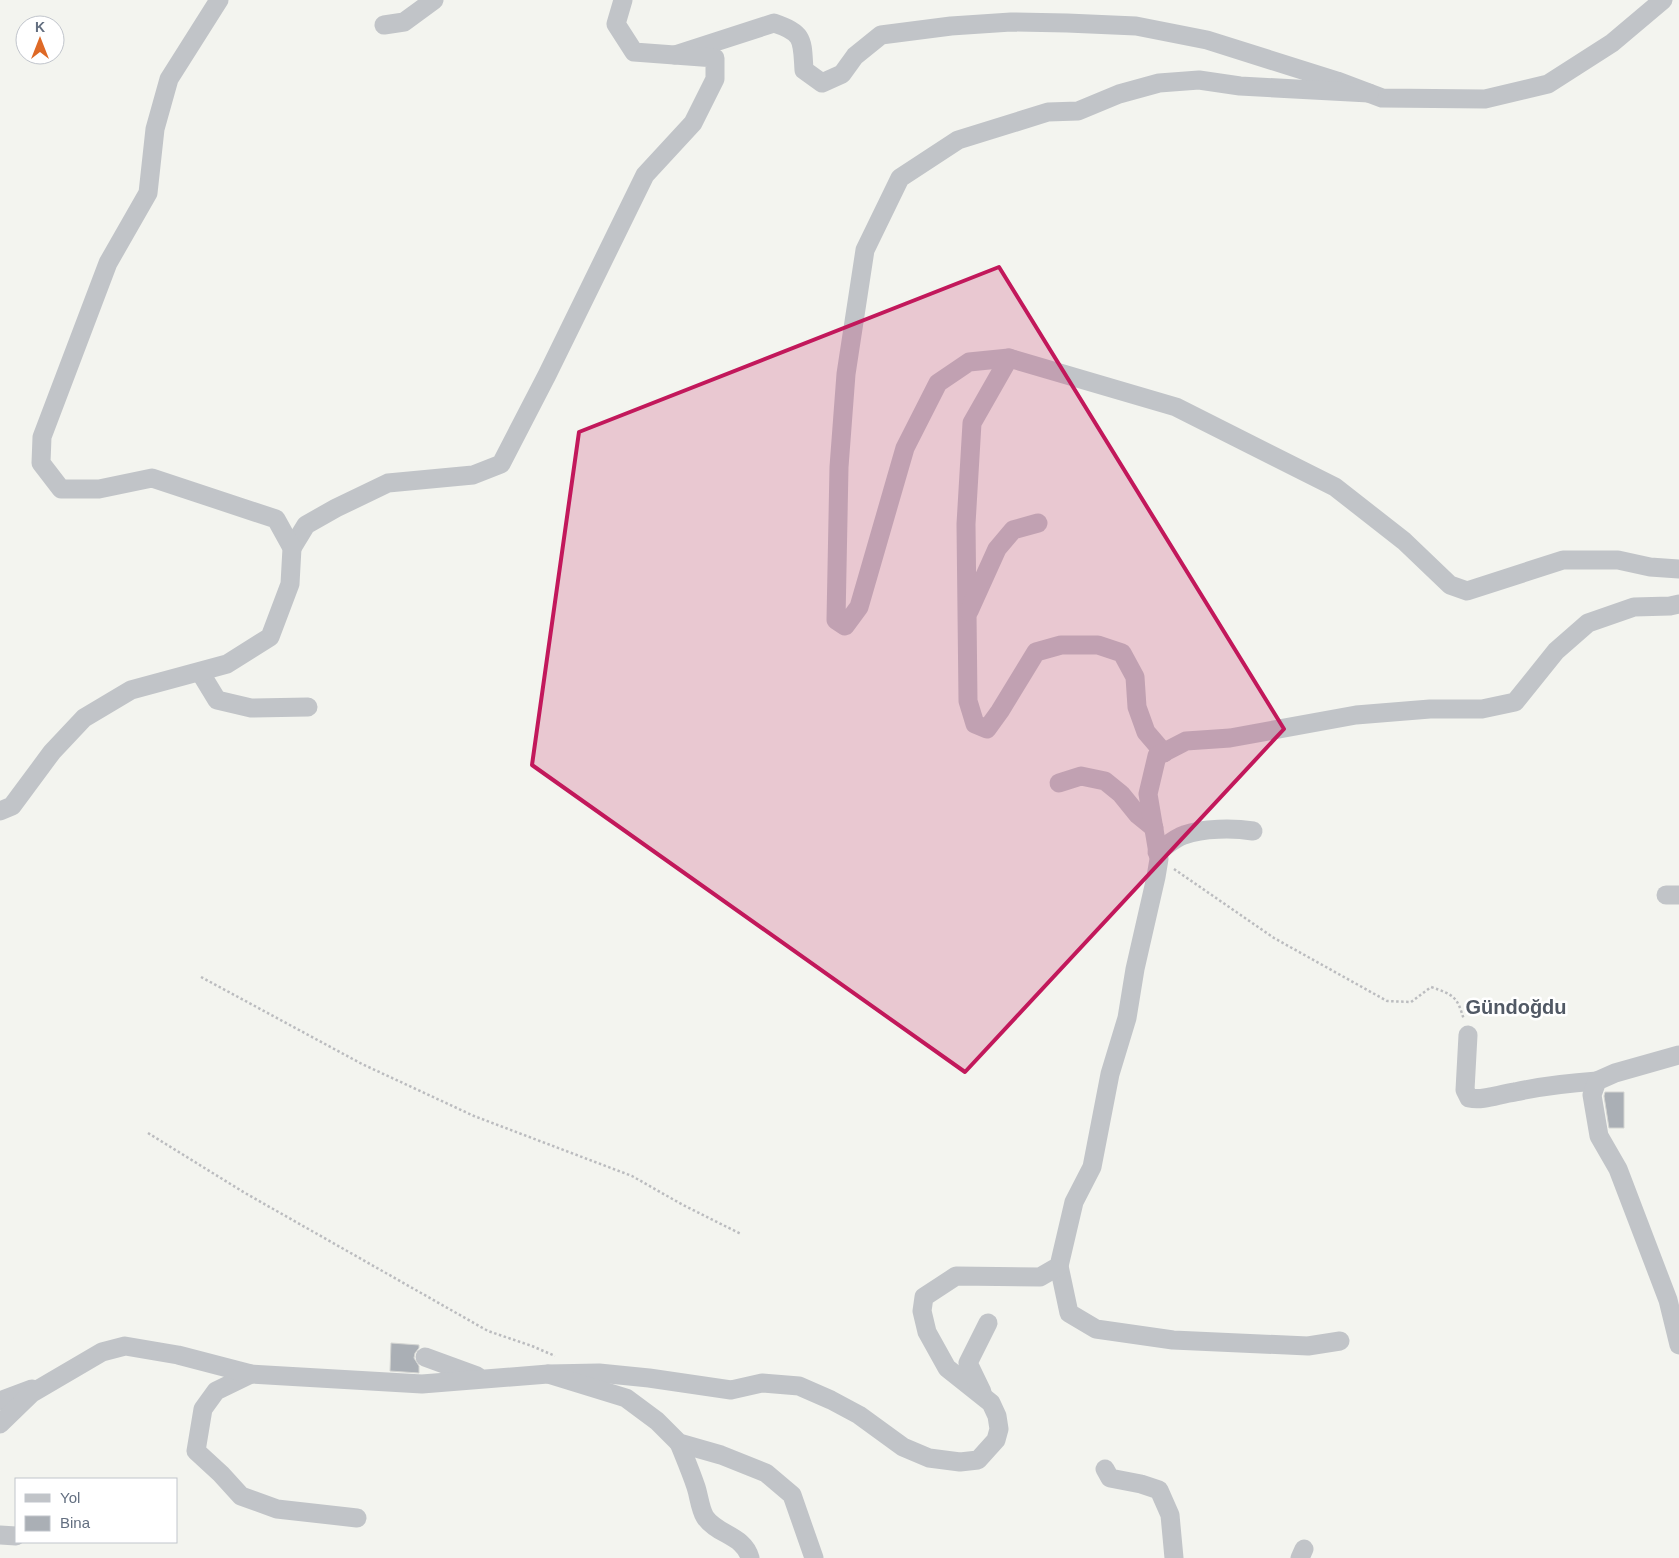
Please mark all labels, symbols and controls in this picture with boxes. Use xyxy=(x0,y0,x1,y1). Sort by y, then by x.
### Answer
north arrow xyxy=(15,15,65,65)
text: K xyxy=(35,19,45,35)
district label: Gündoğdu xyxy=(1465,996,1567,1018)
legend xyxy=(15,1478,178,1543)
text: Yol xyxy=(60,1489,80,1506)
text: Bina xyxy=(60,1514,91,1531)

